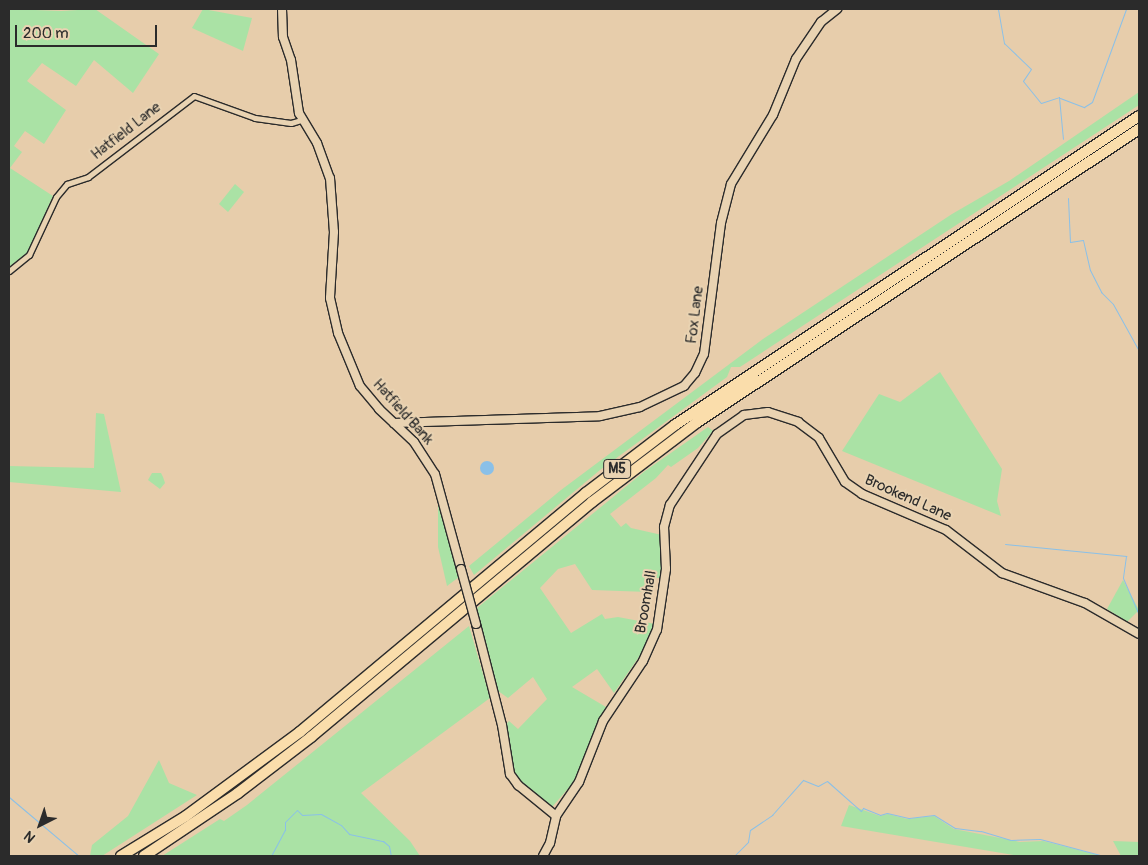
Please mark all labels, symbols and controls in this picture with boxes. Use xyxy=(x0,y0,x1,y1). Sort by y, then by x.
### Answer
scale bar xyxy=(18,15,160,47)
text: 200 m xyxy=(23,24,68,43)
street label: Hatfield Lane xyxy=(88,98,164,164)
street label: Fox Lane xyxy=(683,285,707,345)
street label: Hatfield Bank xyxy=(369,375,437,449)
road number: M5 xyxy=(602,458,632,480)
street label: Brookend Lane xyxy=(862,471,954,525)
street label: Broomhall xyxy=(632,569,660,635)
north arrow xyxy=(15,800,65,850)
text: N xyxy=(21,827,39,846)

